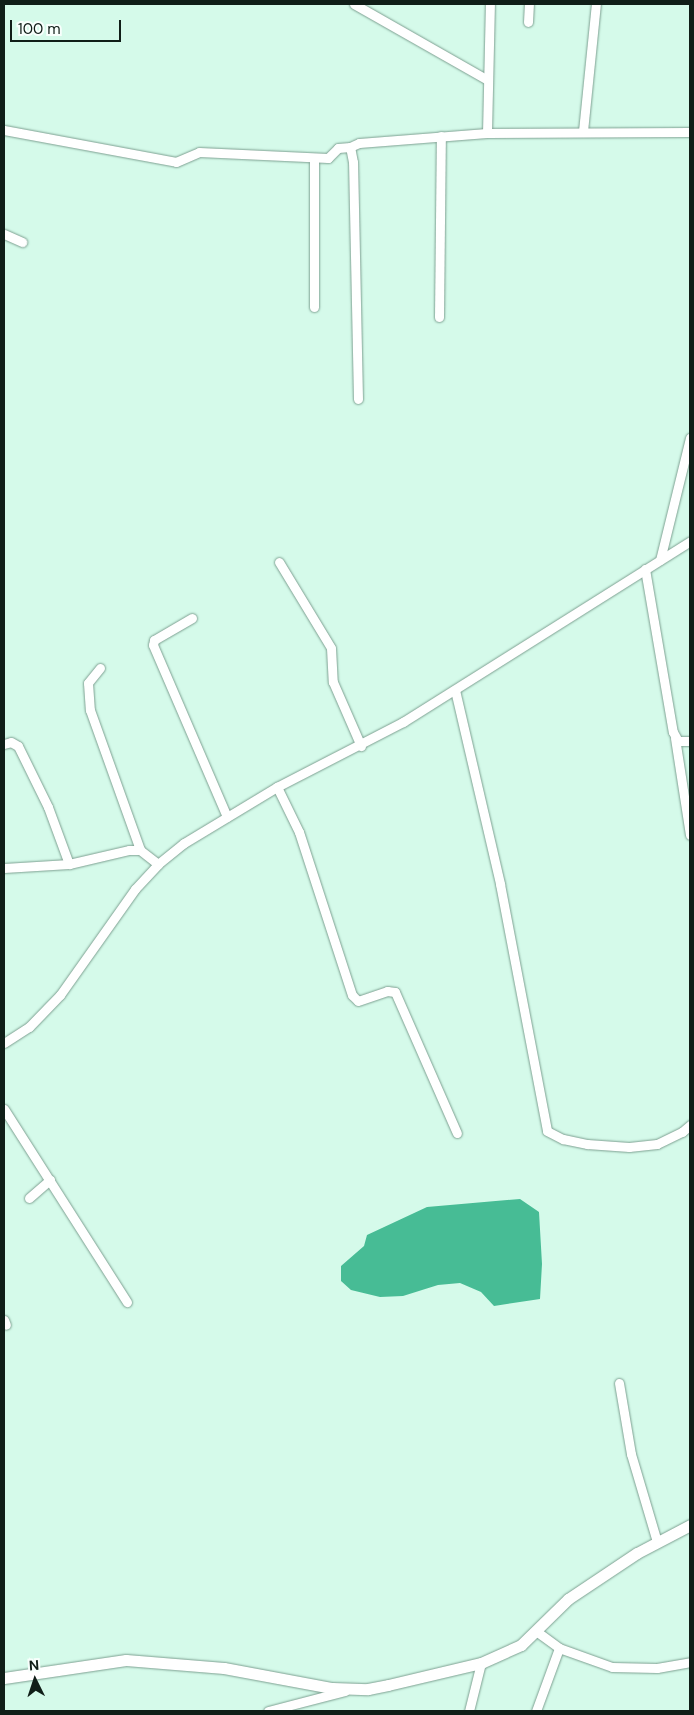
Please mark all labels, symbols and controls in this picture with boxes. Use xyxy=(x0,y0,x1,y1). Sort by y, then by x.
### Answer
scale bar xyxy=(12,10,124,42)
text: 100 m xyxy=(18,19,61,39)
north arrow xyxy=(10,1655,60,1705)
text: N xyxy=(28,1656,40,1674)

